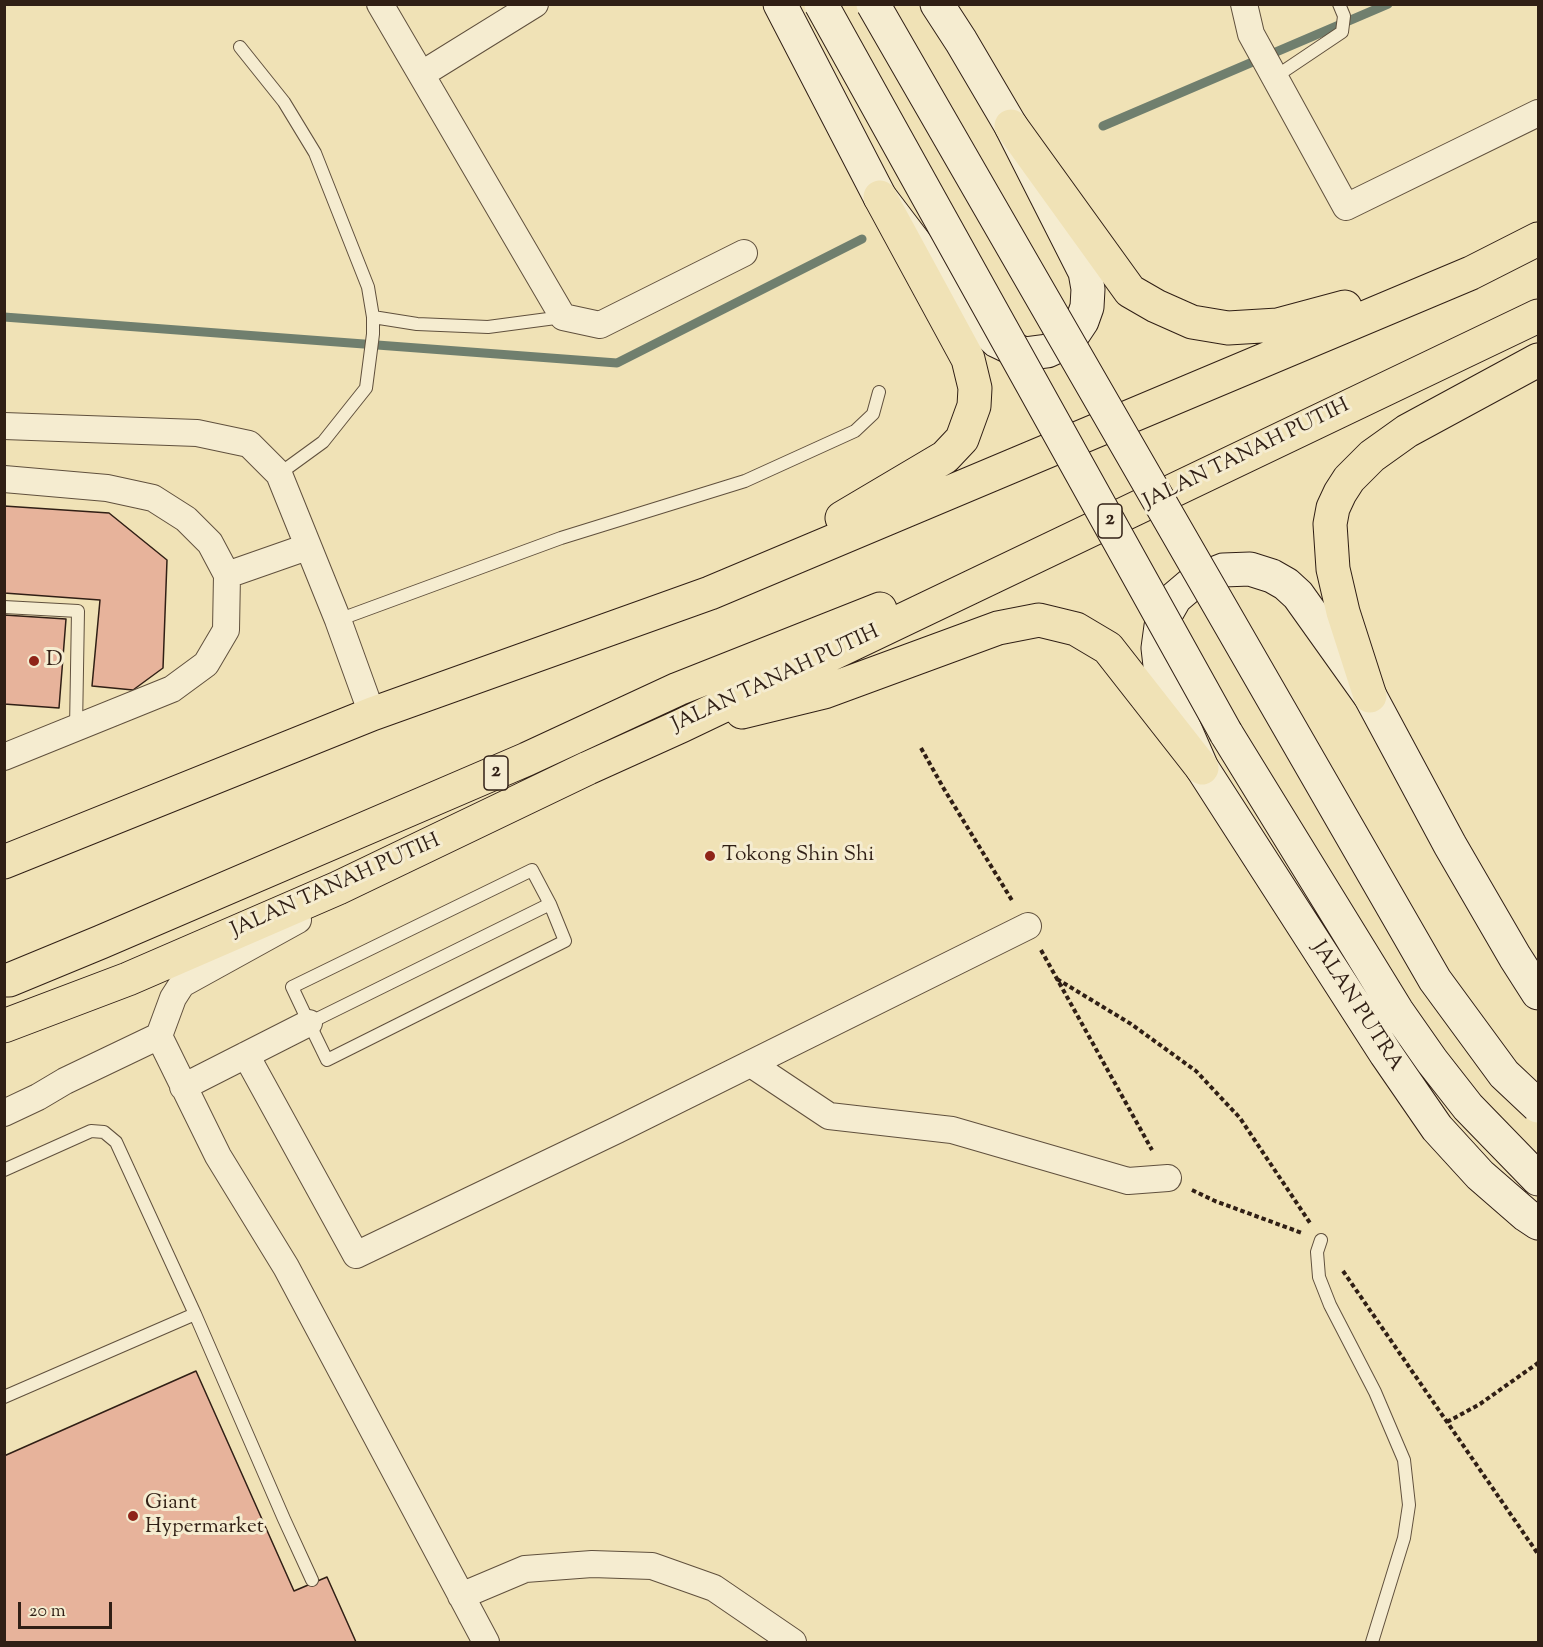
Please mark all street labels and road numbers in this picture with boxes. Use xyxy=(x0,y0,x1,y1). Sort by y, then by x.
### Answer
street label: JALAN TANAH PUTIH xyxy=(1140,394,1354,516)
road number: 2 xyxy=(1098,504,1122,538)
street label: JALAN TANAH PUTIH xyxy=(668,621,884,739)
road number: 2 xyxy=(484,756,508,790)
street label: JALAN TANAH PUTIH xyxy=(228,830,444,944)
street label: JALAN PUTRA xyxy=(1305,937,1407,1077)

